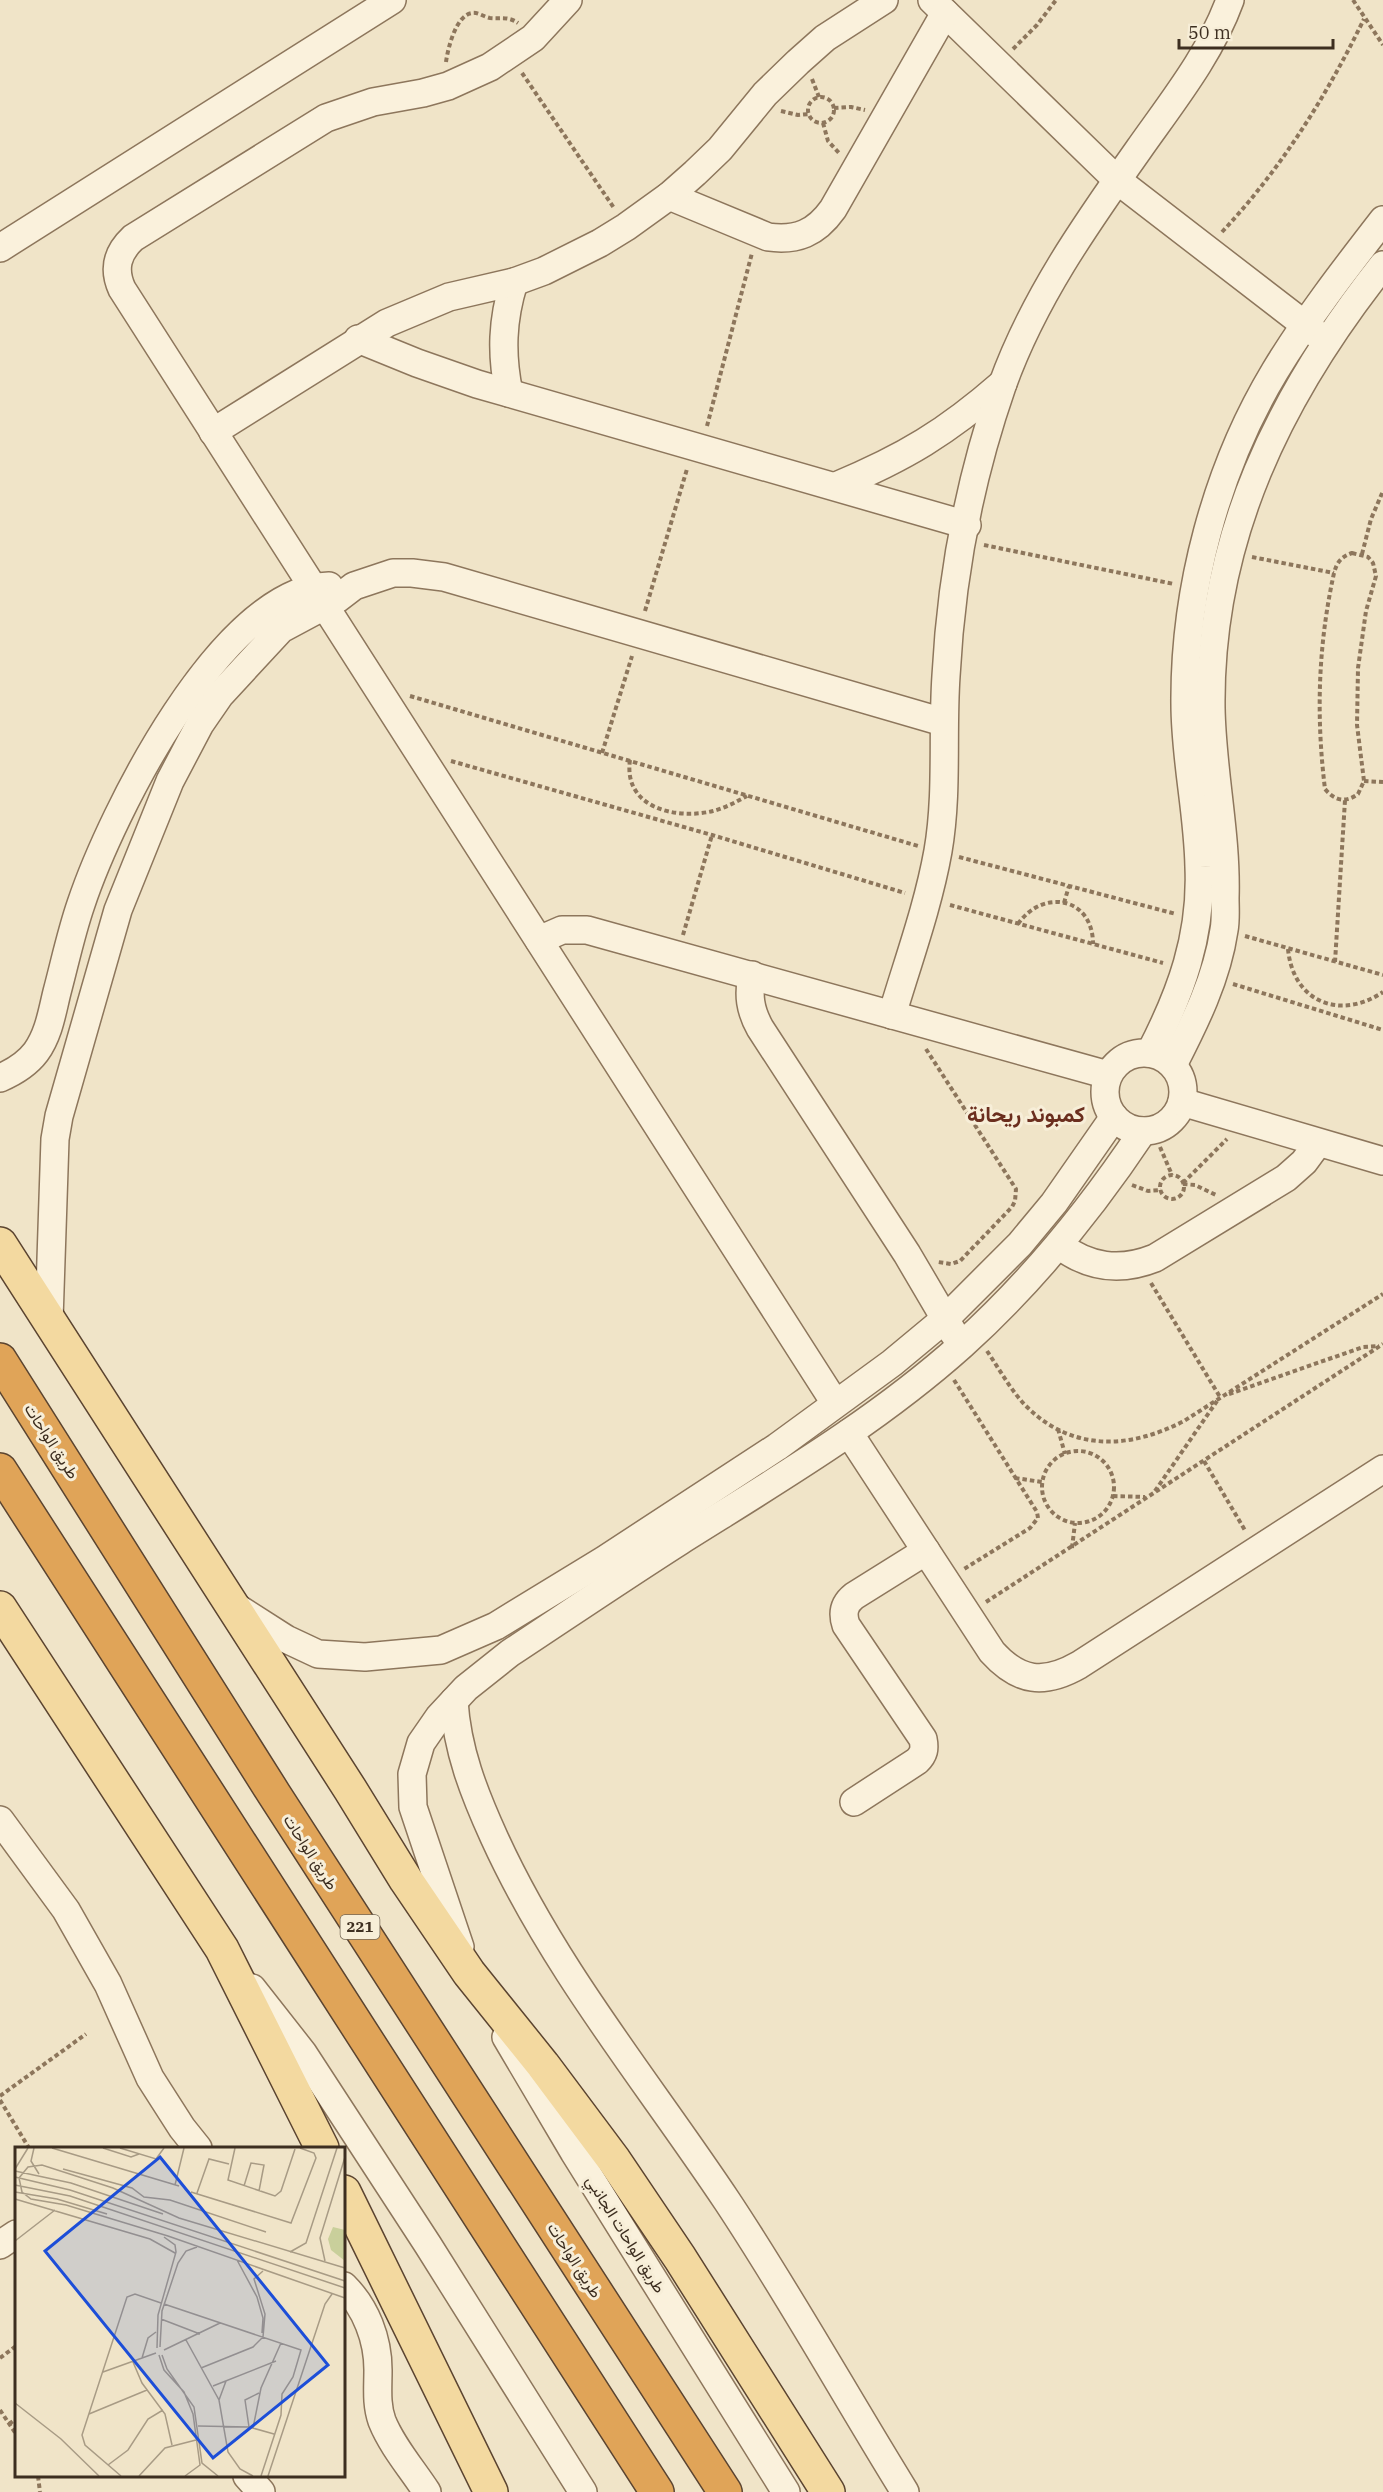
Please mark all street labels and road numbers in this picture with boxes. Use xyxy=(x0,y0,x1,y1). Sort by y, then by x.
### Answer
street label: طريق الواحات xyxy=(19,1400,84,1483)
street label: طريق الواحات xyxy=(278,1811,343,1894)
road number: 221 xyxy=(340,1915,380,1939)
street label: طريق الواحات الجانبي xyxy=(578,2172,670,2299)
street label: طريق الواحات xyxy=(542,2219,607,2302)

